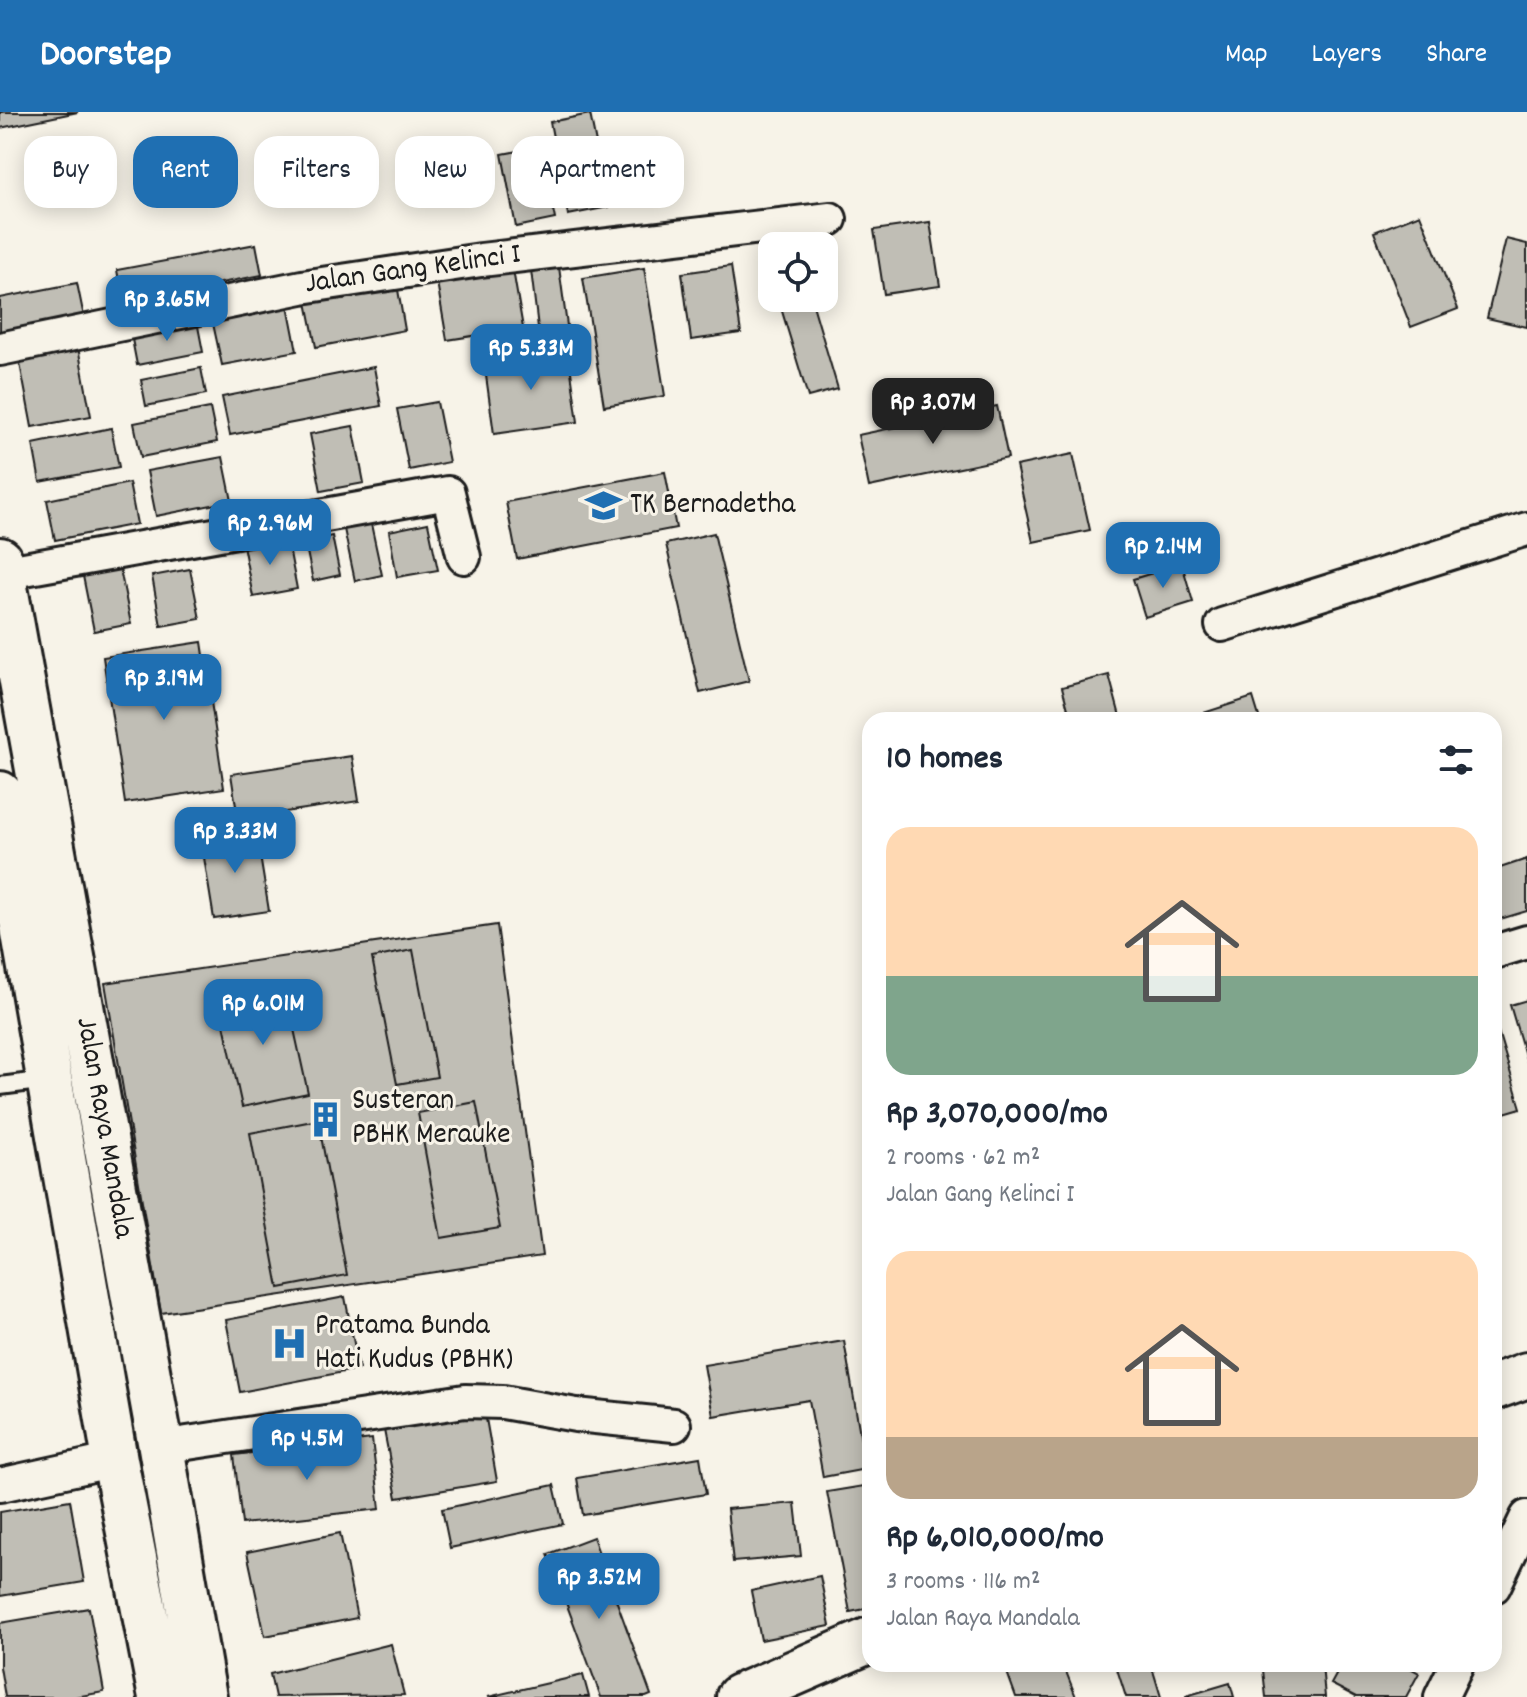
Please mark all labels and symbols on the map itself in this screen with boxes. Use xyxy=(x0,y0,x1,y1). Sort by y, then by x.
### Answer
street label: Jalan Gang Kelinci I xyxy=(302,235,524,307)
pin: Rp 3.65M xyxy=(84,275,250,343)
pin: Rp 5.33M xyxy=(448,324,614,392)
pin: Rp 3.07M xyxy=(850,378,1016,446)
place label: TK Bernadetha xyxy=(630,485,796,528)
school or university icon: TK Bernadetha xyxy=(585,487,623,525)
pin: Rp 2.96M xyxy=(187,499,353,567)
pin: Rp 2.14M xyxy=(1080,522,1246,590)
pin: Rp 3.19M xyxy=(81,654,247,722)
pin: Rp 3.33M xyxy=(152,807,318,875)
pin: Rp 6.01M xyxy=(180,979,346,1047)
street label: Jalan Raya Mandala xyxy=(62,1014,144,1243)
place label: Susteran PBHK Merauke xyxy=(352,1081,510,1158)
building icon: Susteran PBHK Merauke xyxy=(307,1100,345,1138)
place label: Pratama Bunda Hati Kudus (PBHK) xyxy=(315,1306,513,1383)
hospital icon: Pratama Bunda Hati Kudus (PBHK) xyxy=(270,1325,308,1363)
pin: Rp 4.5M xyxy=(233,1414,381,1482)
pin: Rp 3.52M xyxy=(516,1553,682,1621)

